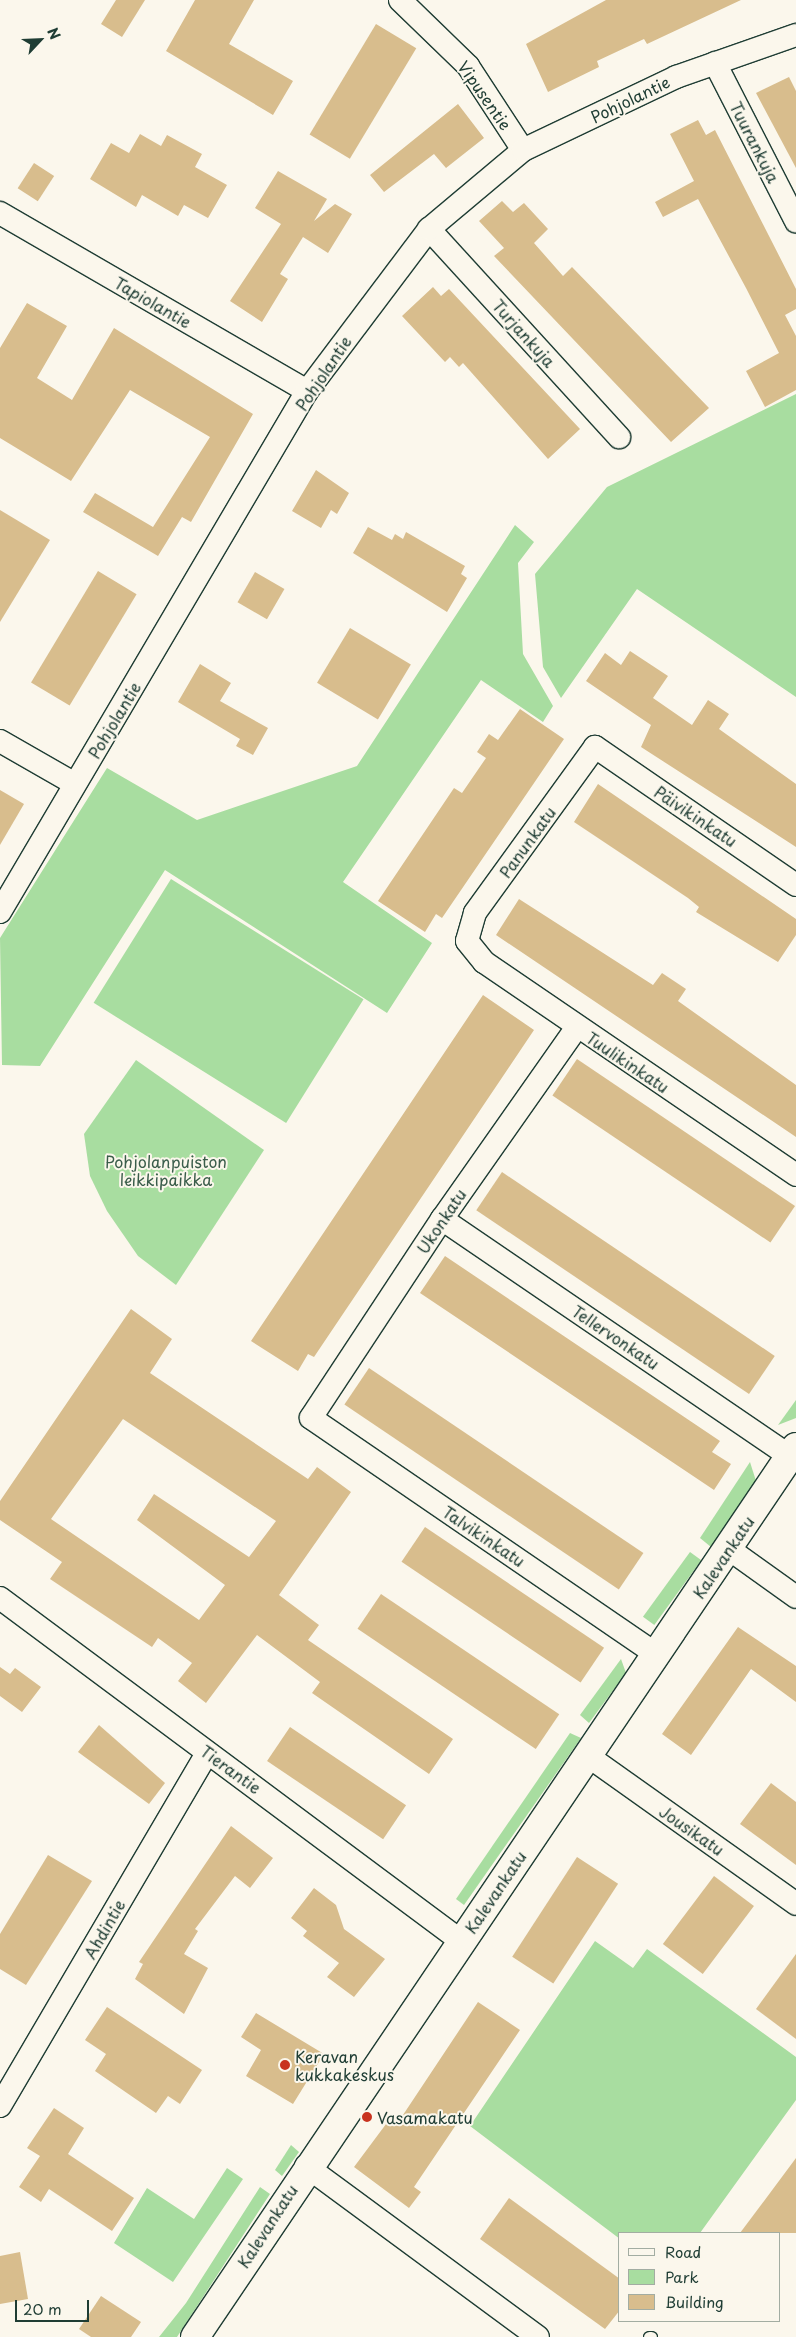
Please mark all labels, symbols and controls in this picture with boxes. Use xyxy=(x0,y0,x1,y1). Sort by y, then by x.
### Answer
north arrow xyxy=(15,15,65,65)
text: N xyxy=(42,24,66,43)
street label: Vipusentie xyxy=(454,57,516,133)
street label: Pohjolantie xyxy=(587,72,673,126)
street label: Tuurankuja xyxy=(726,98,784,186)
street label: Tapiolantie xyxy=(111,272,195,332)
street label: Turjankuja xyxy=(489,295,559,371)
street label: Pohjolantie xyxy=(291,332,355,414)
street label: Pohjolantie xyxy=(84,678,144,762)
street label: Päivikinkatu xyxy=(651,781,741,851)
street label: Panunkatu xyxy=(495,803,559,881)
street label: Tuulikinkatu xyxy=(583,1027,673,1097)
park label: Pohjolanpuiston leikkipaikka xyxy=(105,1151,227,1189)
street label: Ukonkatu xyxy=(412,1185,470,1257)
street label: Tellervonkatu xyxy=(569,1301,663,1373)
street label: Talvikinkatu xyxy=(439,1502,529,1570)
street label: Kalevankatu xyxy=(688,1512,758,1602)
street label: Tierantie xyxy=(197,1741,265,1797)
street label: Jousikatu xyxy=(656,1801,728,1859)
street label: Kalevankatu xyxy=(460,1847,530,1937)
street label: Ahdintie xyxy=(79,1896,129,1962)
place label: Keravan kukkakeskus xyxy=(295,2046,394,2084)
marker: Keravan kukkakeskus xyxy=(279,2059,291,2071)
place label: Vasamakatu xyxy=(377,2107,473,2127)
marker: Vasamakatu xyxy=(361,2111,373,2123)
street label: Kalevankatu xyxy=(233,2181,301,2271)
legend xyxy=(618,2232,781,2322)
text: Road xyxy=(665,2240,701,2263)
text: Park xyxy=(665,2265,699,2288)
scale bar xyxy=(18,2290,91,2322)
text: Building xyxy=(665,2290,724,2313)
text: 20 m xyxy=(23,2297,62,2320)

